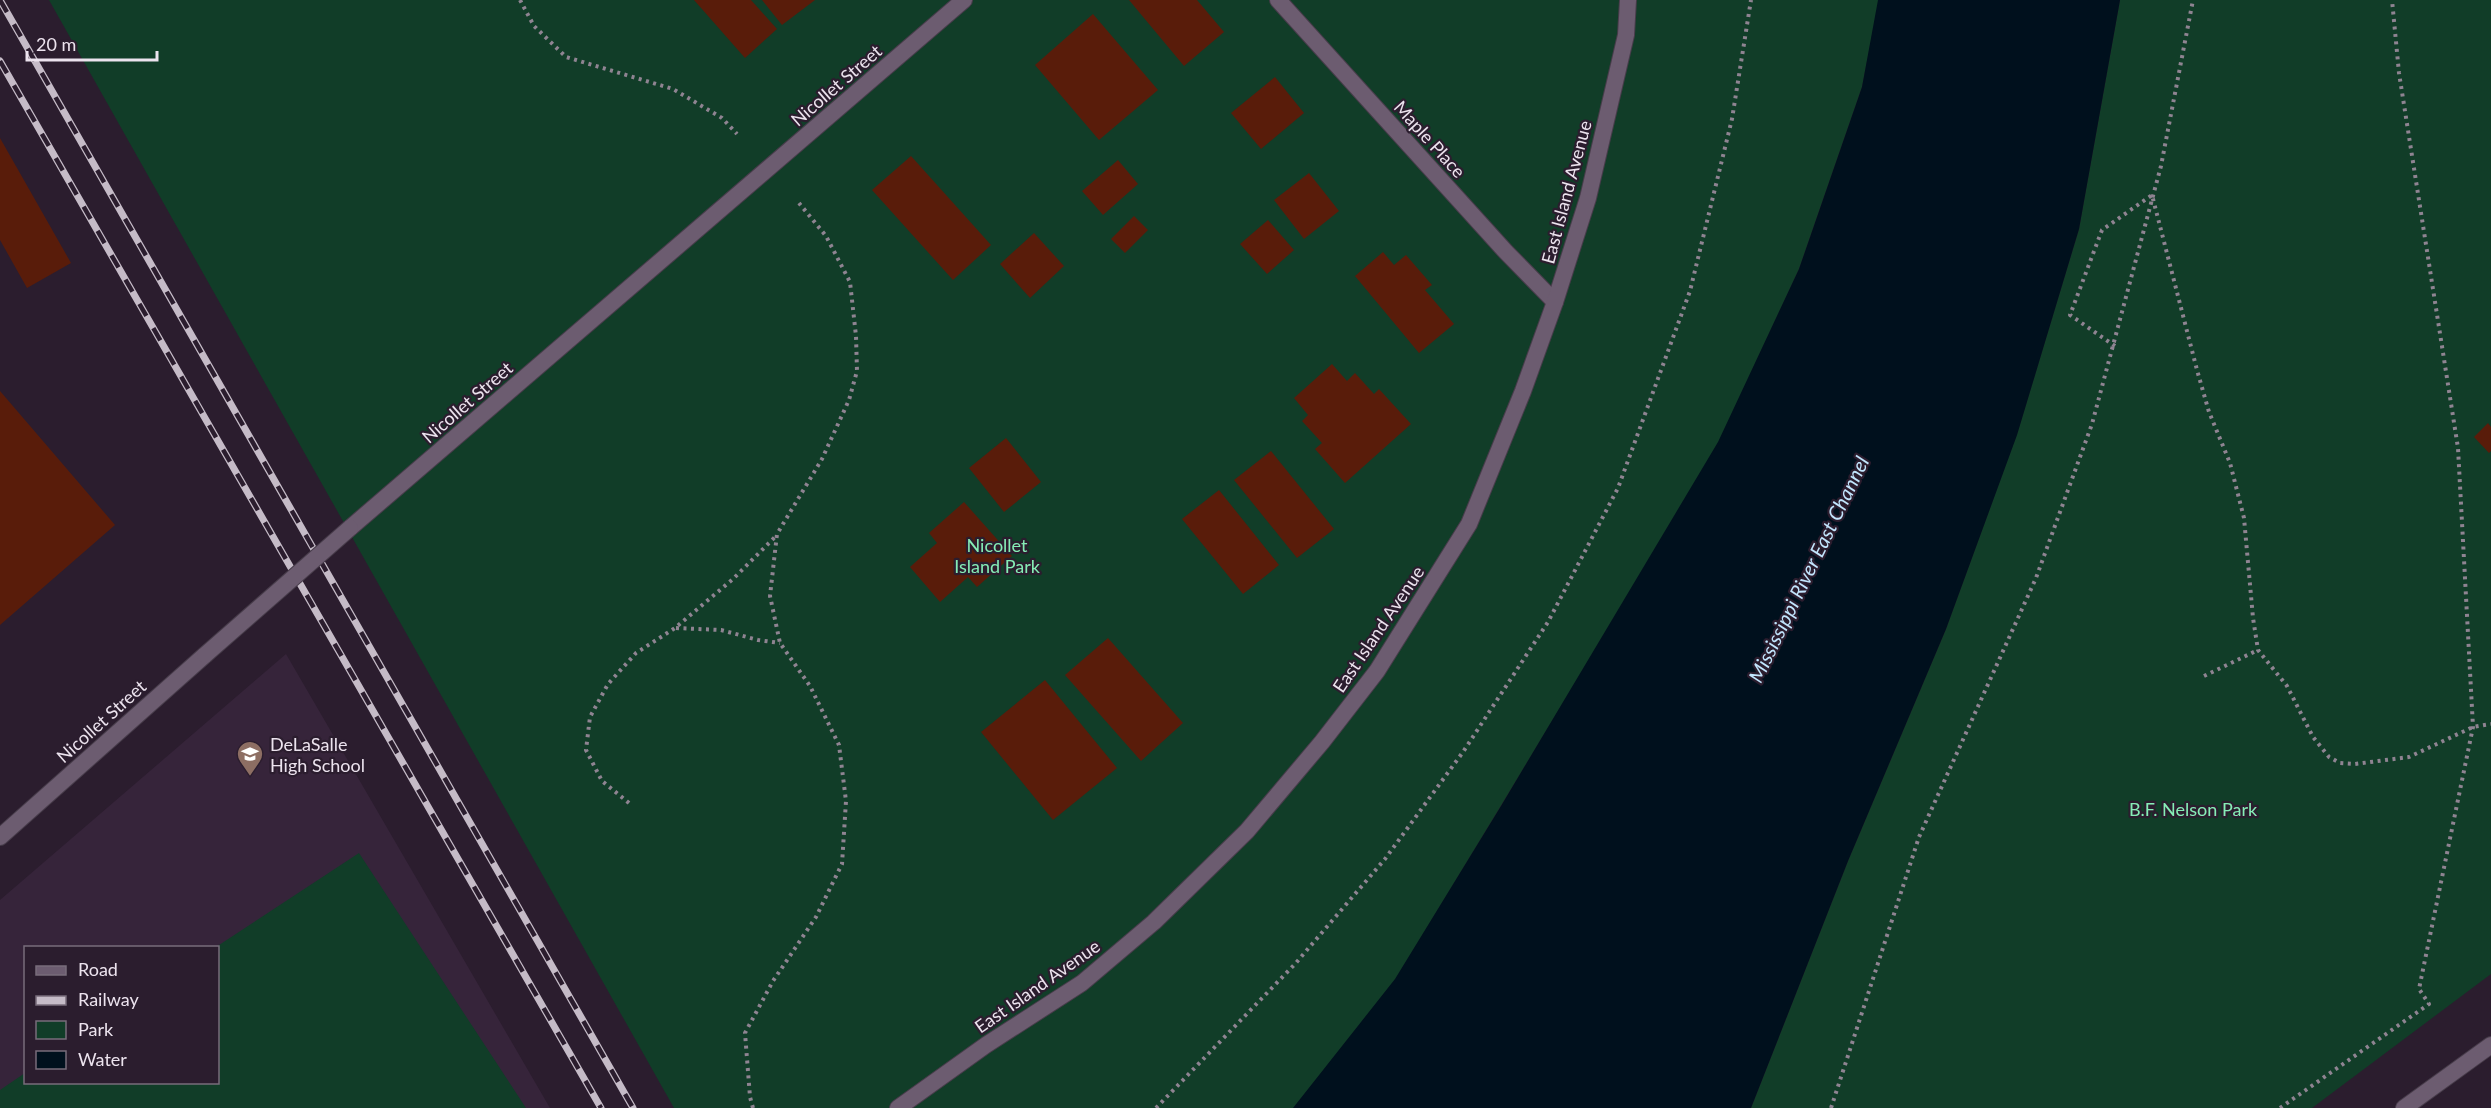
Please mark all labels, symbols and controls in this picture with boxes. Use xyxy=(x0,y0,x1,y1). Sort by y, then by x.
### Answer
scale bar xyxy=(27,24,158,62)
text: 20 m xyxy=(36,33,76,55)
street label: Nicollet Street xyxy=(786,39,886,130)
street label: Maple Place xyxy=(1390,96,1470,182)
street label: East Island Avenue xyxy=(1536,118,1596,266)
street label: Nicollet Street xyxy=(417,356,517,447)
water label: Mississippi River East Channel xyxy=(1743,452,1873,686)
park label: Nicollet Island Park xyxy=(954,534,1041,577)
street label: East Island Avenue xyxy=(1328,562,1428,696)
street label: Nicollet Street xyxy=(52,675,151,767)
place label: DeLaSalle High School xyxy=(270,733,365,776)
school or university icon: DeLaSalle High School xyxy=(235,739,265,777)
park label: B.F. Nelson Park xyxy=(2129,798,2258,820)
street label: East Island Avenue xyxy=(970,935,1104,1037)
legend xyxy=(24,946,219,1084)
text: Road xyxy=(78,958,118,980)
text: Railway xyxy=(78,988,139,1010)
text: Park xyxy=(78,1018,114,1040)
text: Water xyxy=(78,1048,127,1070)

